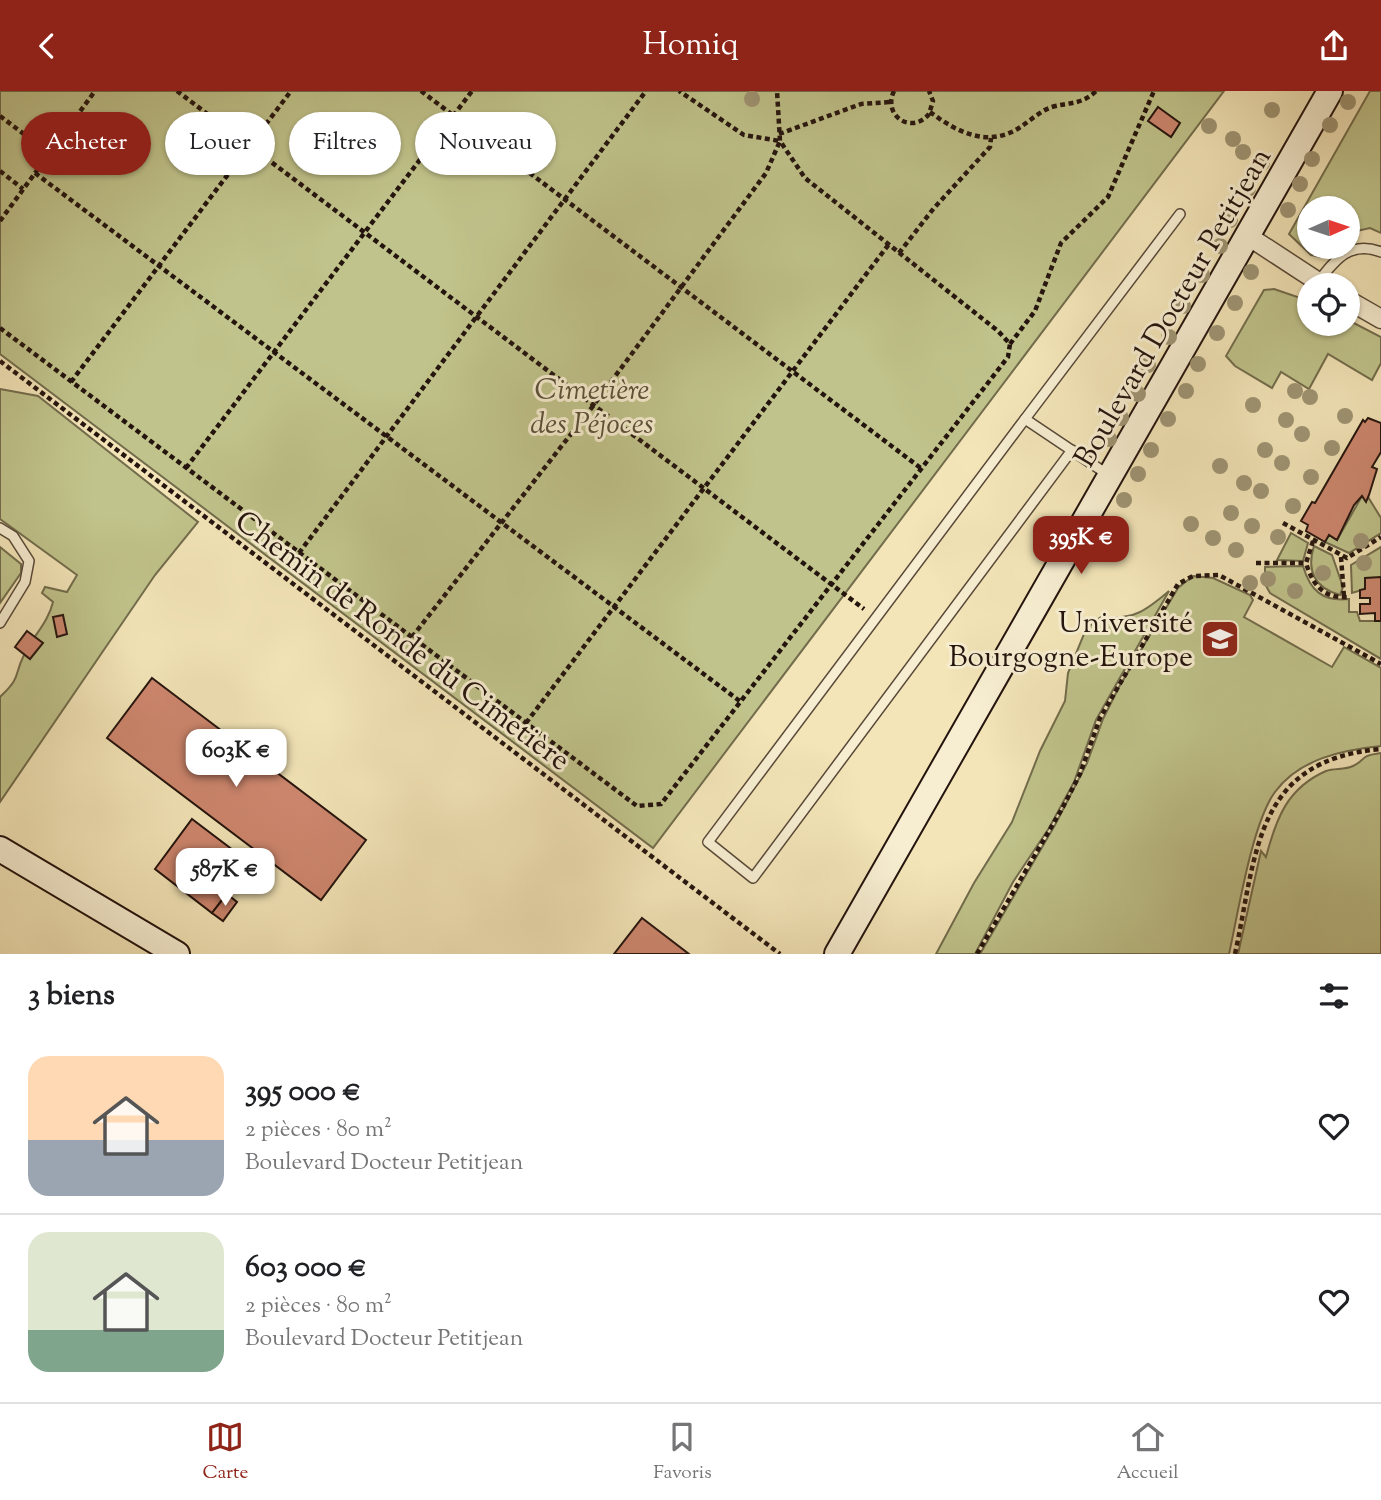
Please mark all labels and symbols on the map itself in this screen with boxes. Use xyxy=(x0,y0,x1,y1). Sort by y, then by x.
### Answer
street label: Boulevard Docteur Petitjean xyxy=(1065,140,1284,476)
north arrow xyxy=(1297,196,1360,259)
park label: Cimetière des Péjoces xyxy=(530,370,654,447)
street label: Chemin de Ronde du Cimetière xyxy=(225,501,578,783)
pin: 395K € xyxy=(1024,517,1138,576)
place label: Université Bourgogne-Europe xyxy=(949,603,1193,680)
school or university icon: Université Bourgogne-Europe xyxy=(1199,618,1241,660)
pin: 603K € xyxy=(179,729,293,789)
pin: 587K € xyxy=(168,849,282,908)

